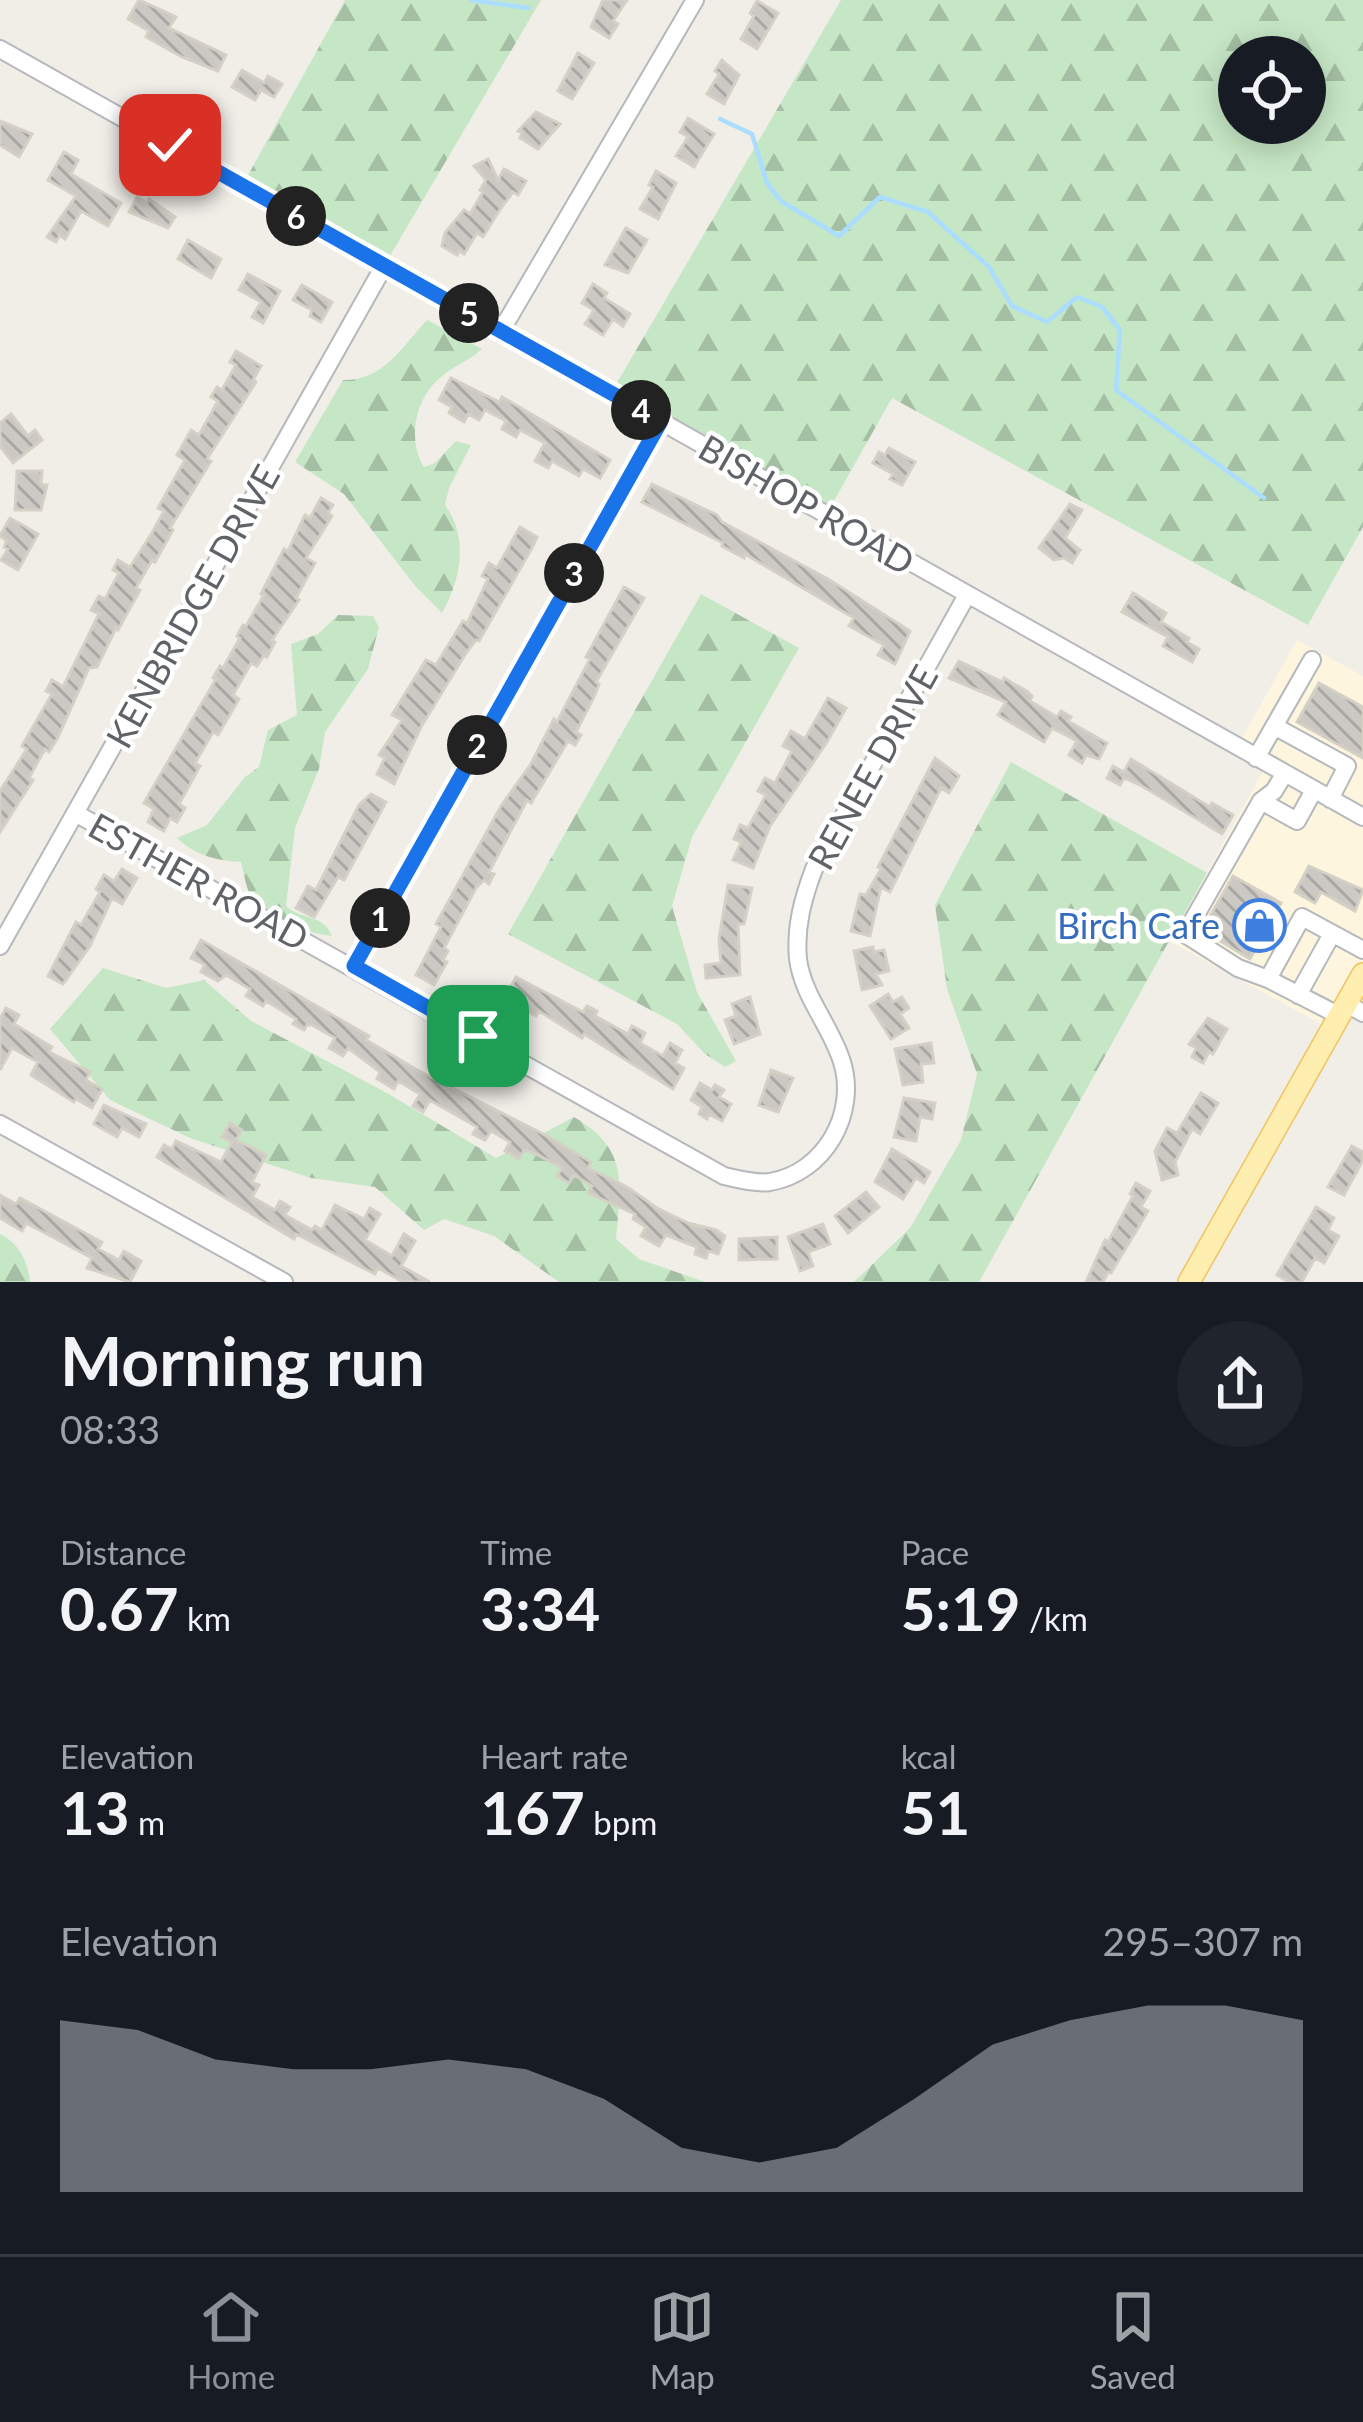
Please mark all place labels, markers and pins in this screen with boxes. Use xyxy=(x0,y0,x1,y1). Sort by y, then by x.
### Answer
pin xyxy=(119,94,221,196)
pin: 6 xyxy=(266,186,326,246)
pin: 5 xyxy=(439,283,499,343)
pin: 4 xyxy=(611,380,671,440)
pin: 3 xyxy=(544,543,604,603)
pin: 2 xyxy=(447,715,507,775)
pin: 1 xyxy=(350,888,410,948)
shop icon: Birch Cafe xyxy=(1231,897,1287,953)
place label: Birch Cafe xyxy=(1057,903,1220,947)
pin xyxy=(427,985,529,1087)

